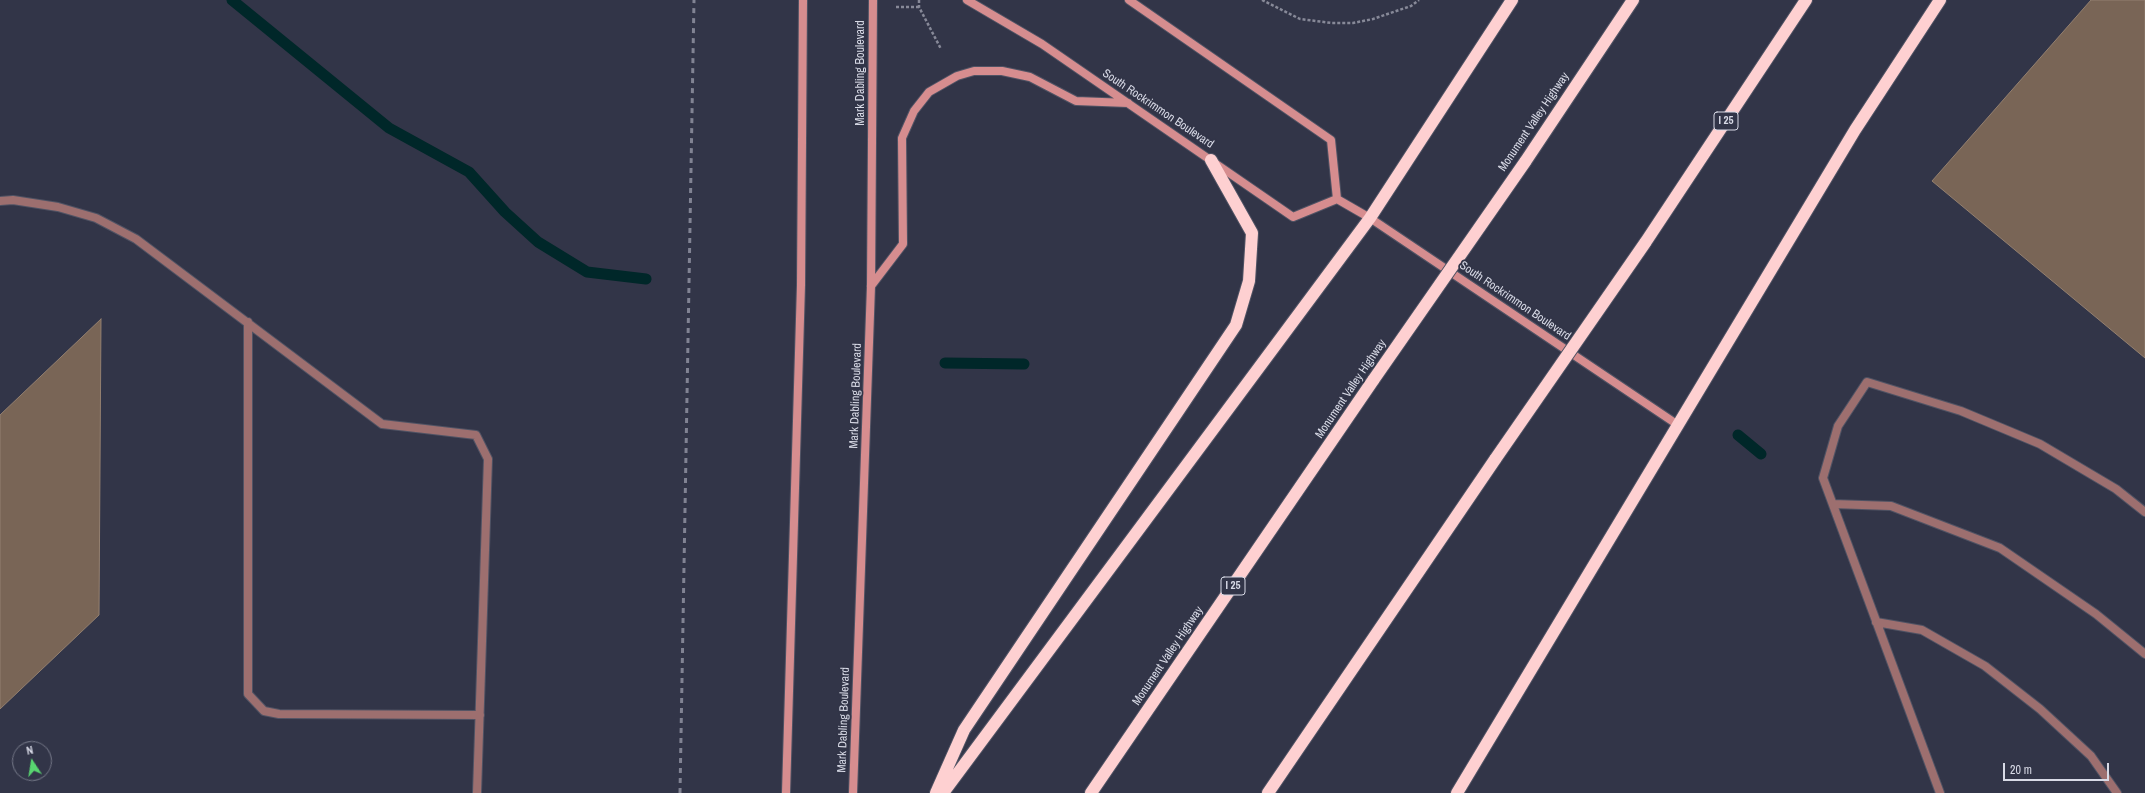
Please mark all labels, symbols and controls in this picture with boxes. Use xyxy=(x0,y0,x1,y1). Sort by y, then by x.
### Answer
street label: Mark Dabling Boulevard xyxy=(854,20,868,126)
street label: South Rockrimmon Boulevard xyxy=(1100,66,1216,152)
street label: Monument Valley Highway xyxy=(1496,70,1572,174)
road number: I 25 xyxy=(1714,112,1738,130)
street label: South Rockrimmon Boulevard xyxy=(1457,258,1573,344)
street label: Monument Valley Highway xyxy=(1313,337,1389,441)
street label: Mark Dabling Boulevard xyxy=(847,343,865,449)
road number: I 25 xyxy=(1221,577,1245,595)
street label: Monument Valley Highway xyxy=(1130,604,1206,708)
street label: Mark Dabling Boulevard xyxy=(835,667,853,773)
north arrow xyxy=(12,741,52,781)
text: N xyxy=(25,743,34,758)
scale bar xyxy=(2005,755,2111,781)
text: 20 m xyxy=(2010,762,2032,778)

